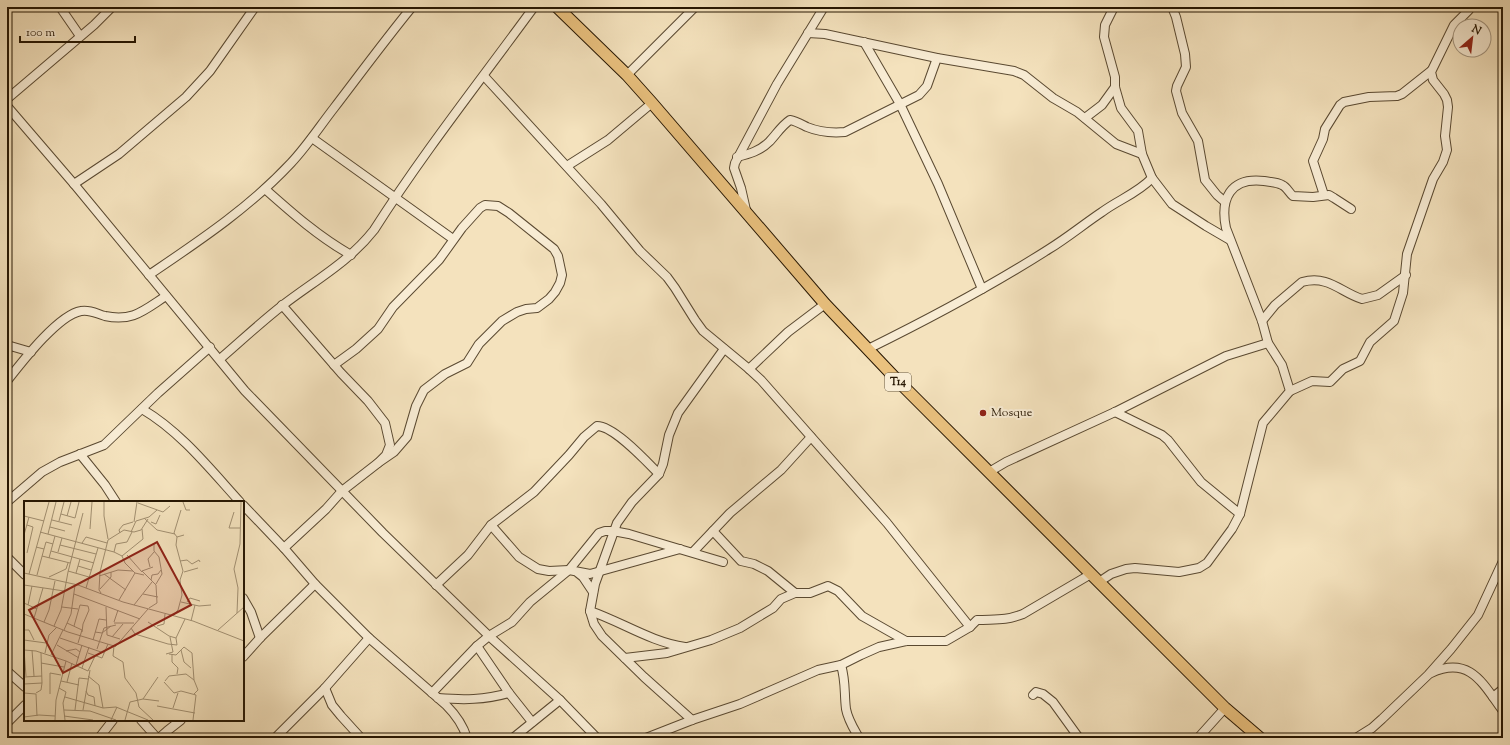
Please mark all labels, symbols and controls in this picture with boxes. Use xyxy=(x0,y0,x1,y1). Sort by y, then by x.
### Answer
scale bar xyxy=(20,18,135,44)
north arrow xyxy=(1452,18,1492,58)
text: N xyxy=(1468,20,1484,39)
text: 100 m xyxy=(26,24,55,42)
road number: T14 xyxy=(885,373,911,391)
place label: Mosque xyxy=(991,404,1033,422)
marker: Mosque xyxy=(978,408,988,418)
inset map xyxy=(24,501,244,721)

